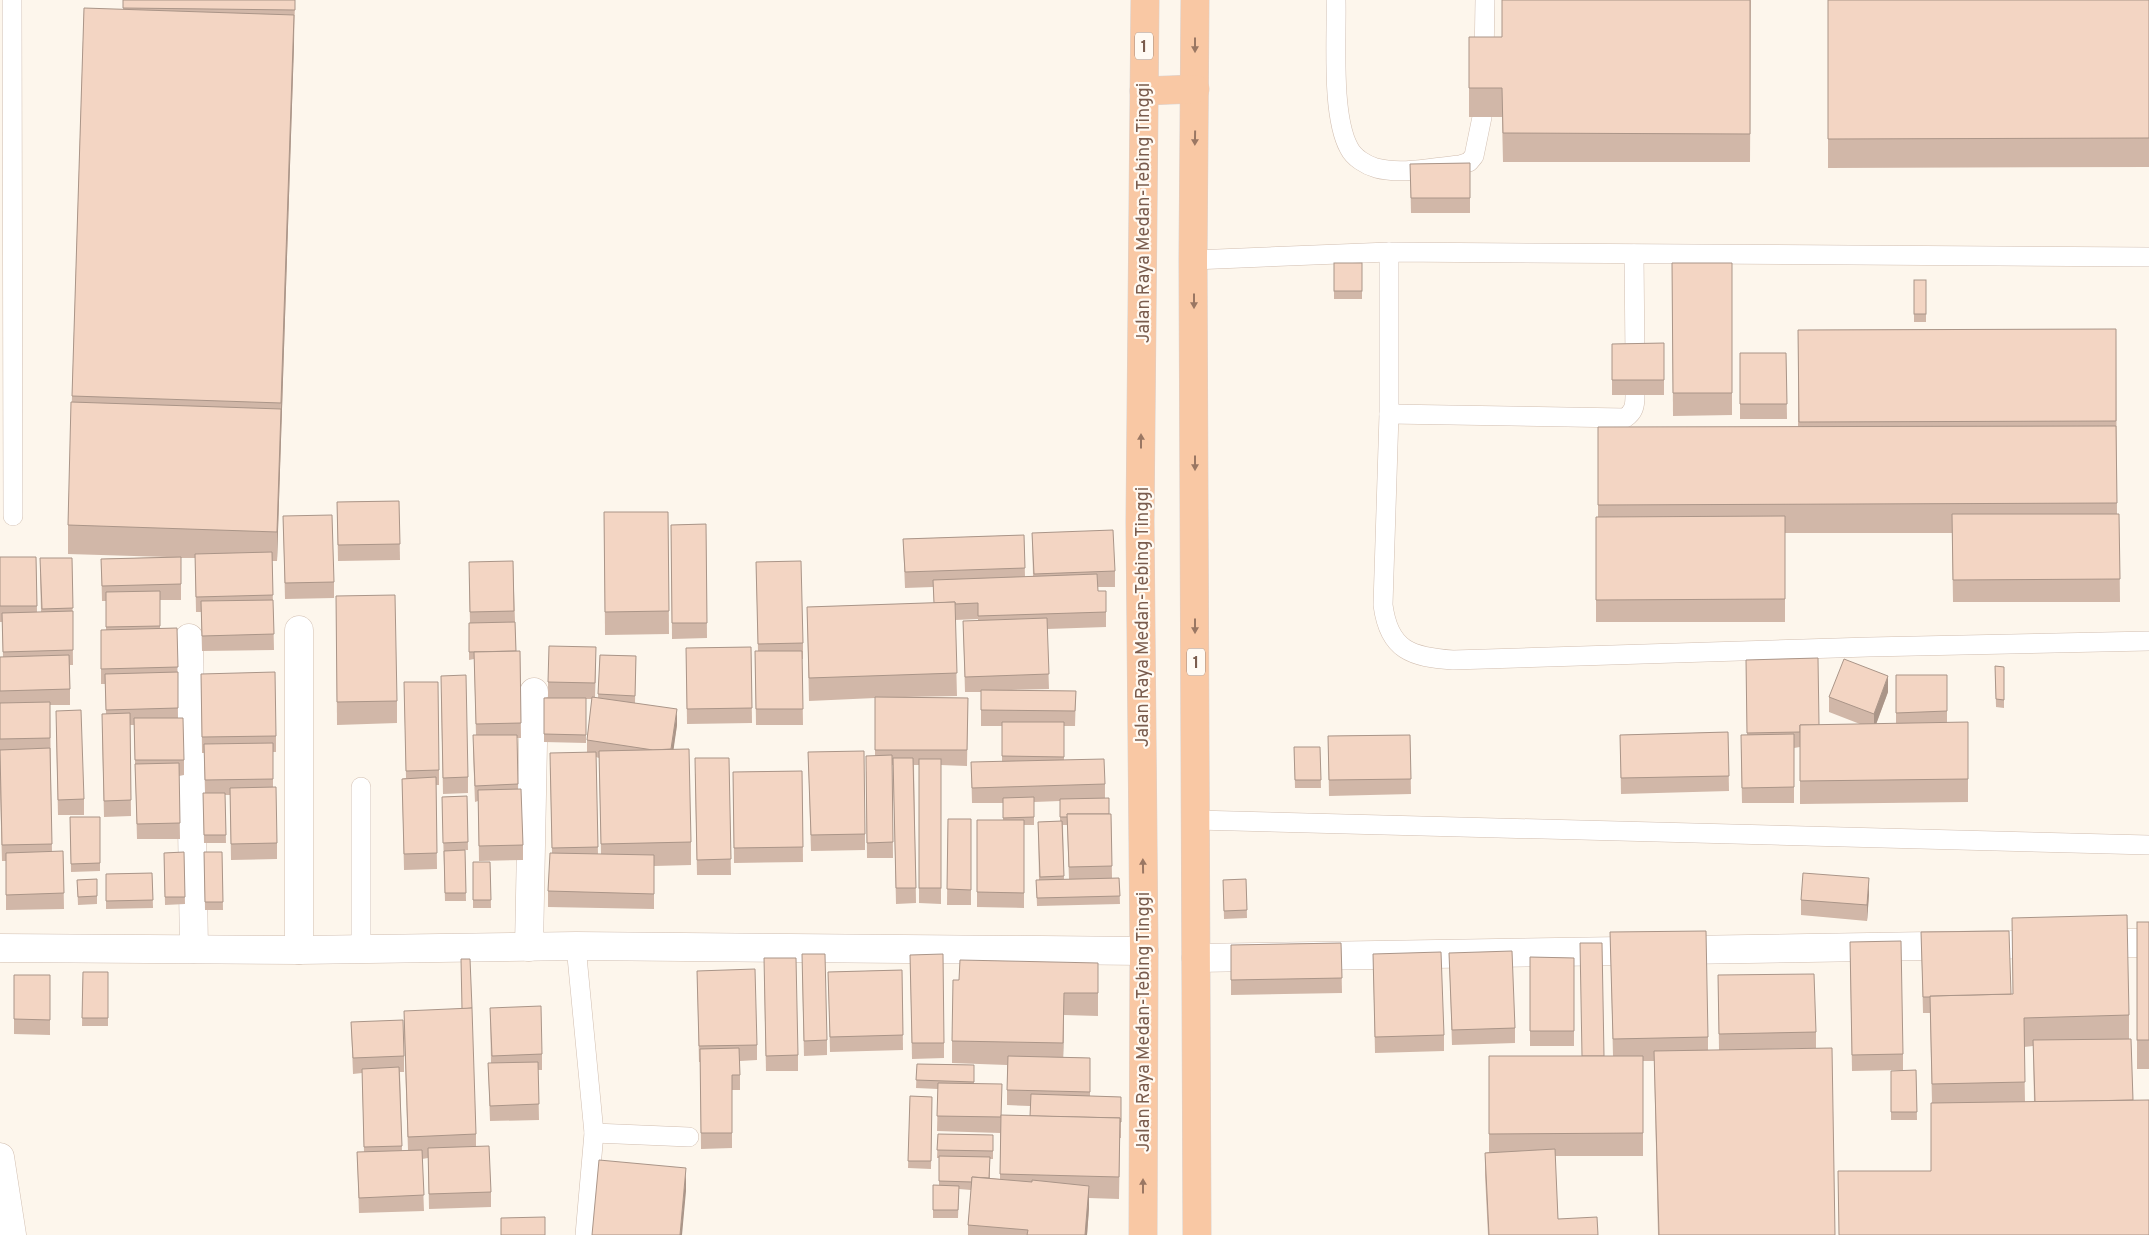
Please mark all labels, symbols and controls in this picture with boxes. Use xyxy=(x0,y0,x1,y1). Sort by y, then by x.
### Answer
road number: 1 xyxy=(1135,32,1153,59)
one-way arrow xyxy=(1191,37,1199,53)
street label: Jalan Raya Medan-Tebing Tinggi xyxy=(1133,83,1156,343)
one-way arrow xyxy=(1191,130,1199,146)
one-way arrow xyxy=(1190,293,1198,309)
one-way arrow xyxy=(1137,433,1145,449)
one-way arrow xyxy=(1191,455,1199,471)
street label: Jalan Raya Medan-Tebing Tinggi xyxy=(1132,487,1155,747)
one-way arrow xyxy=(1192,618,1200,634)
road number: 1 xyxy=(1187,649,1205,676)
one-way arrow xyxy=(1139,858,1147,874)
street label: Jalan Raya Medan-Tebing Tinggi xyxy=(1133,892,1156,1152)
one-way arrow xyxy=(1139,1178,1147,1194)

